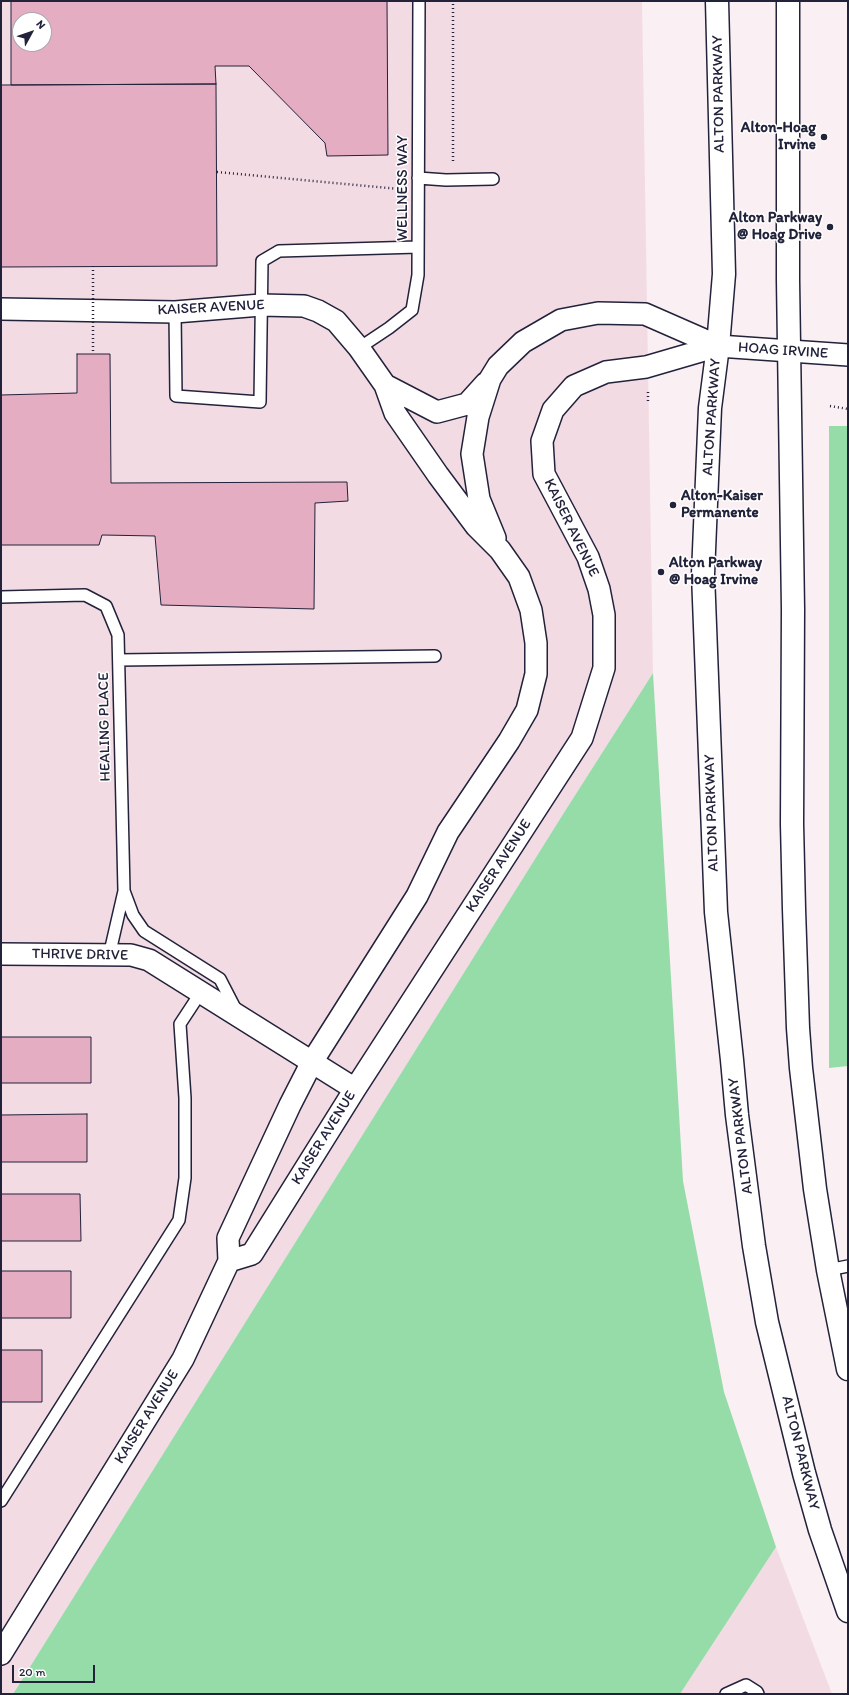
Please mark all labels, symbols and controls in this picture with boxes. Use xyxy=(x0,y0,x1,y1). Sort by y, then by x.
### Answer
north arrow xyxy=(12,12,52,52)
text: N xyxy=(33,18,48,32)
street label: ALTON PARKWAY xyxy=(709,35,729,153)
place label: Alton-Hoag Irvine xyxy=(741,119,816,154)
marker: Alton-Hoag Irvine xyxy=(819,132,829,142)
street label: WELLNESS WAY xyxy=(394,135,412,241)
place label: Alton Parkway @ Hoag Drive xyxy=(729,209,822,244)
marker: Alton Parkway @ Hoag Drive xyxy=(825,222,835,232)
street label: KAISER AVENUE xyxy=(157,296,265,320)
street label: HOAG IRVINE xyxy=(737,339,829,363)
street label: ALTON PARKWAY xyxy=(699,358,725,476)
street label: KAISER AVENUE xyxy=(539,476,603,580)
place label: Alton-Kaiser Permanente xyxy=(681,487,763,522)
marker: Alton-Kaiser Permanente xyxy=(668,500,678,510)
place label: Alton Parkway @ Hoag Irvine xyxy=(669,554,762,589)
marker: Alton Parkway @ Hoag Irvine xyxy=(656,567,666,577)
street label: HEALING PLACE xyxy=(95,672,115,782)
street label: ALTON PARKWAY xyxy=(701,754,723,872)
street label: KAISER AVENUE xyxy=(462,816,536,916)
street label: THRIVE DRIVE xyxy=(32,945,128,965)
street label: ALTON PARKWAY xyxy=(725,1077,757,1195)
street label: KAISER AVENUE xyxy=(288,1088,360,1188)
street label: KAISER AVENUE xyxy=(111,1367,183,1467)
street label: ALTON PARKWAY xyxy=(777,1394,823,1512)
scale bar xyxy=(14,1657,97,1683)
text: 20 m xyxy=(19,1665,46,1679)

